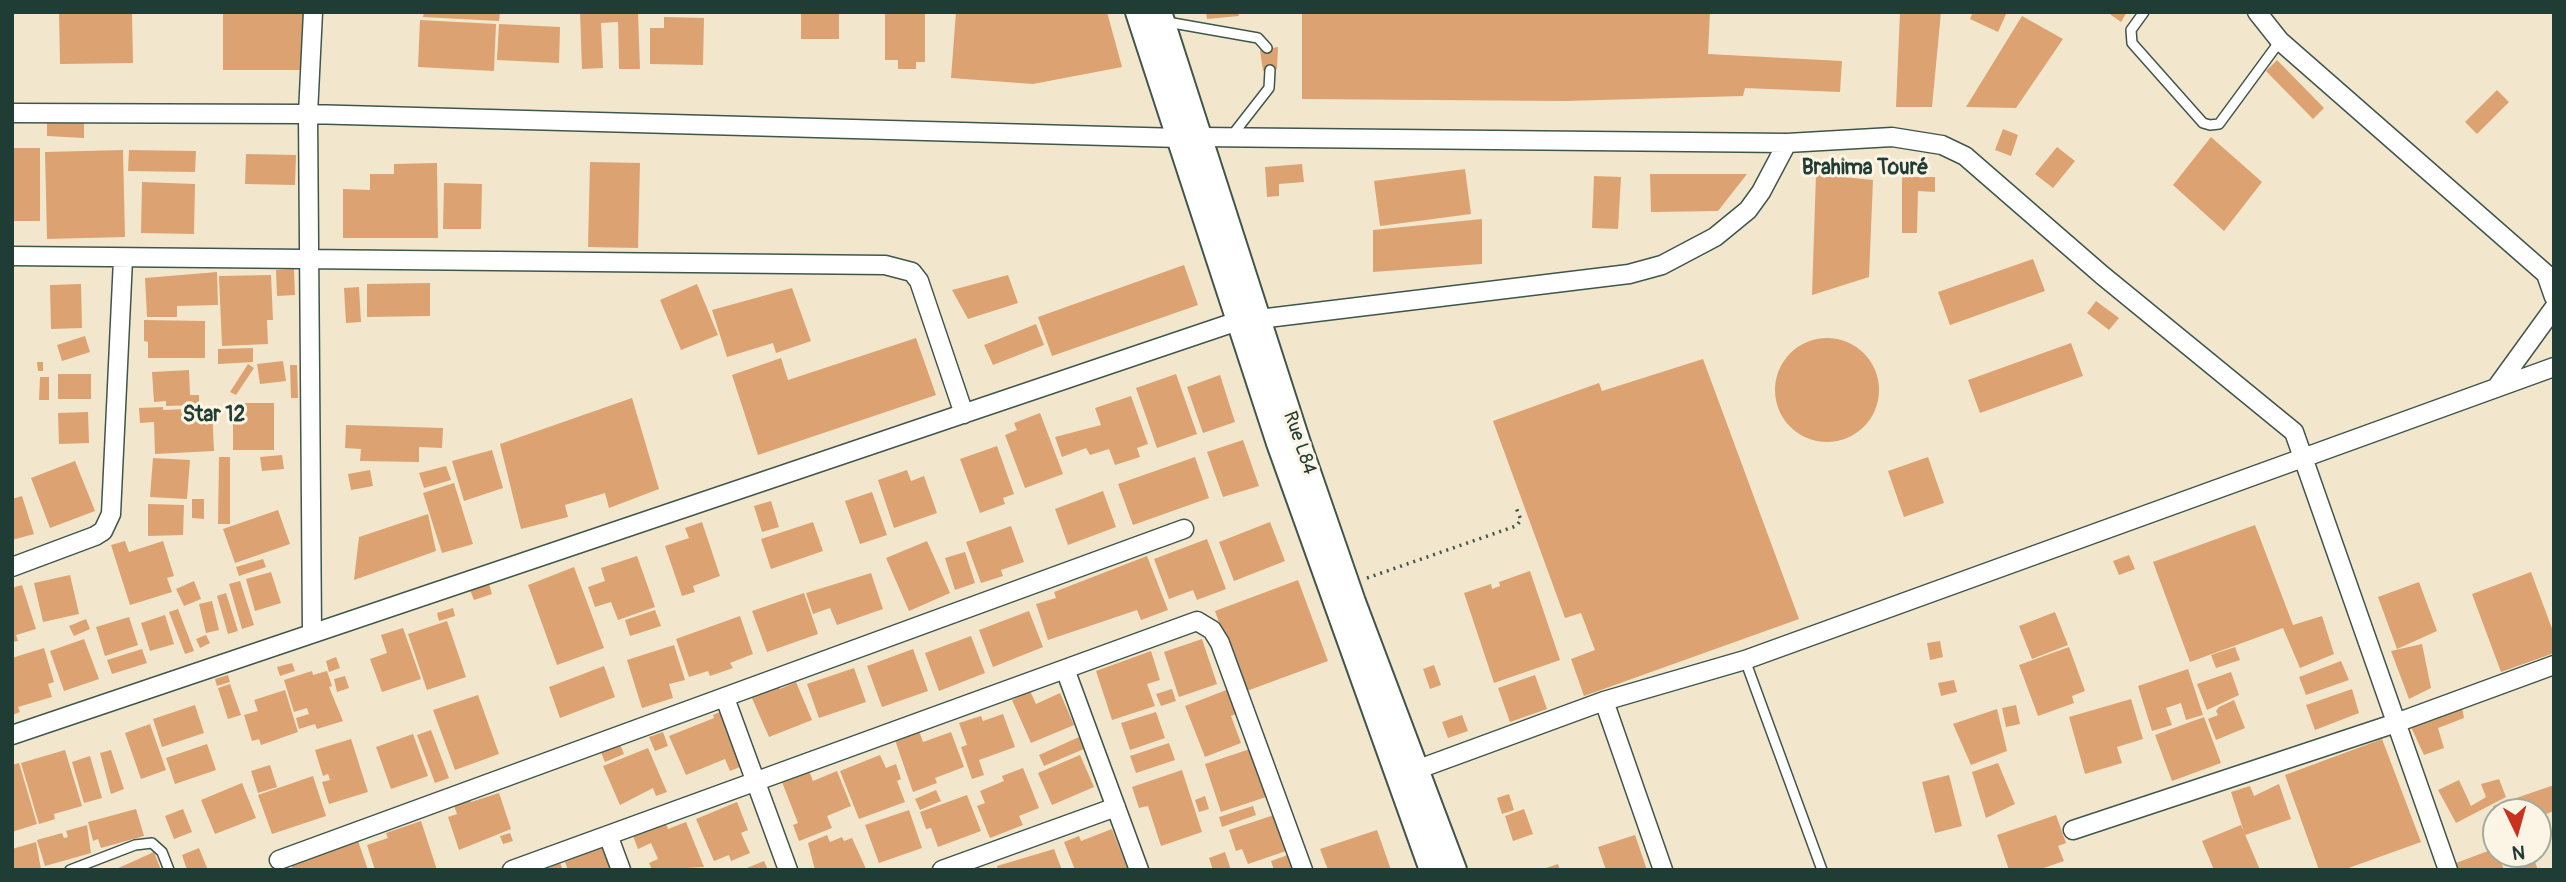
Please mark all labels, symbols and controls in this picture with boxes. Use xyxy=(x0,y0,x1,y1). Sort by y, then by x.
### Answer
district label: Brahima Touré xyxy=(1802,156,1928,182)
district label: Star 12 xyxy=(183,403,245,429)
street label: Rue L84 xyxy=(1278,408,1320,478)
north arrow xyxy=(2482,798,2552,868)
text: N xyxy=(2511,839,2526,864)

